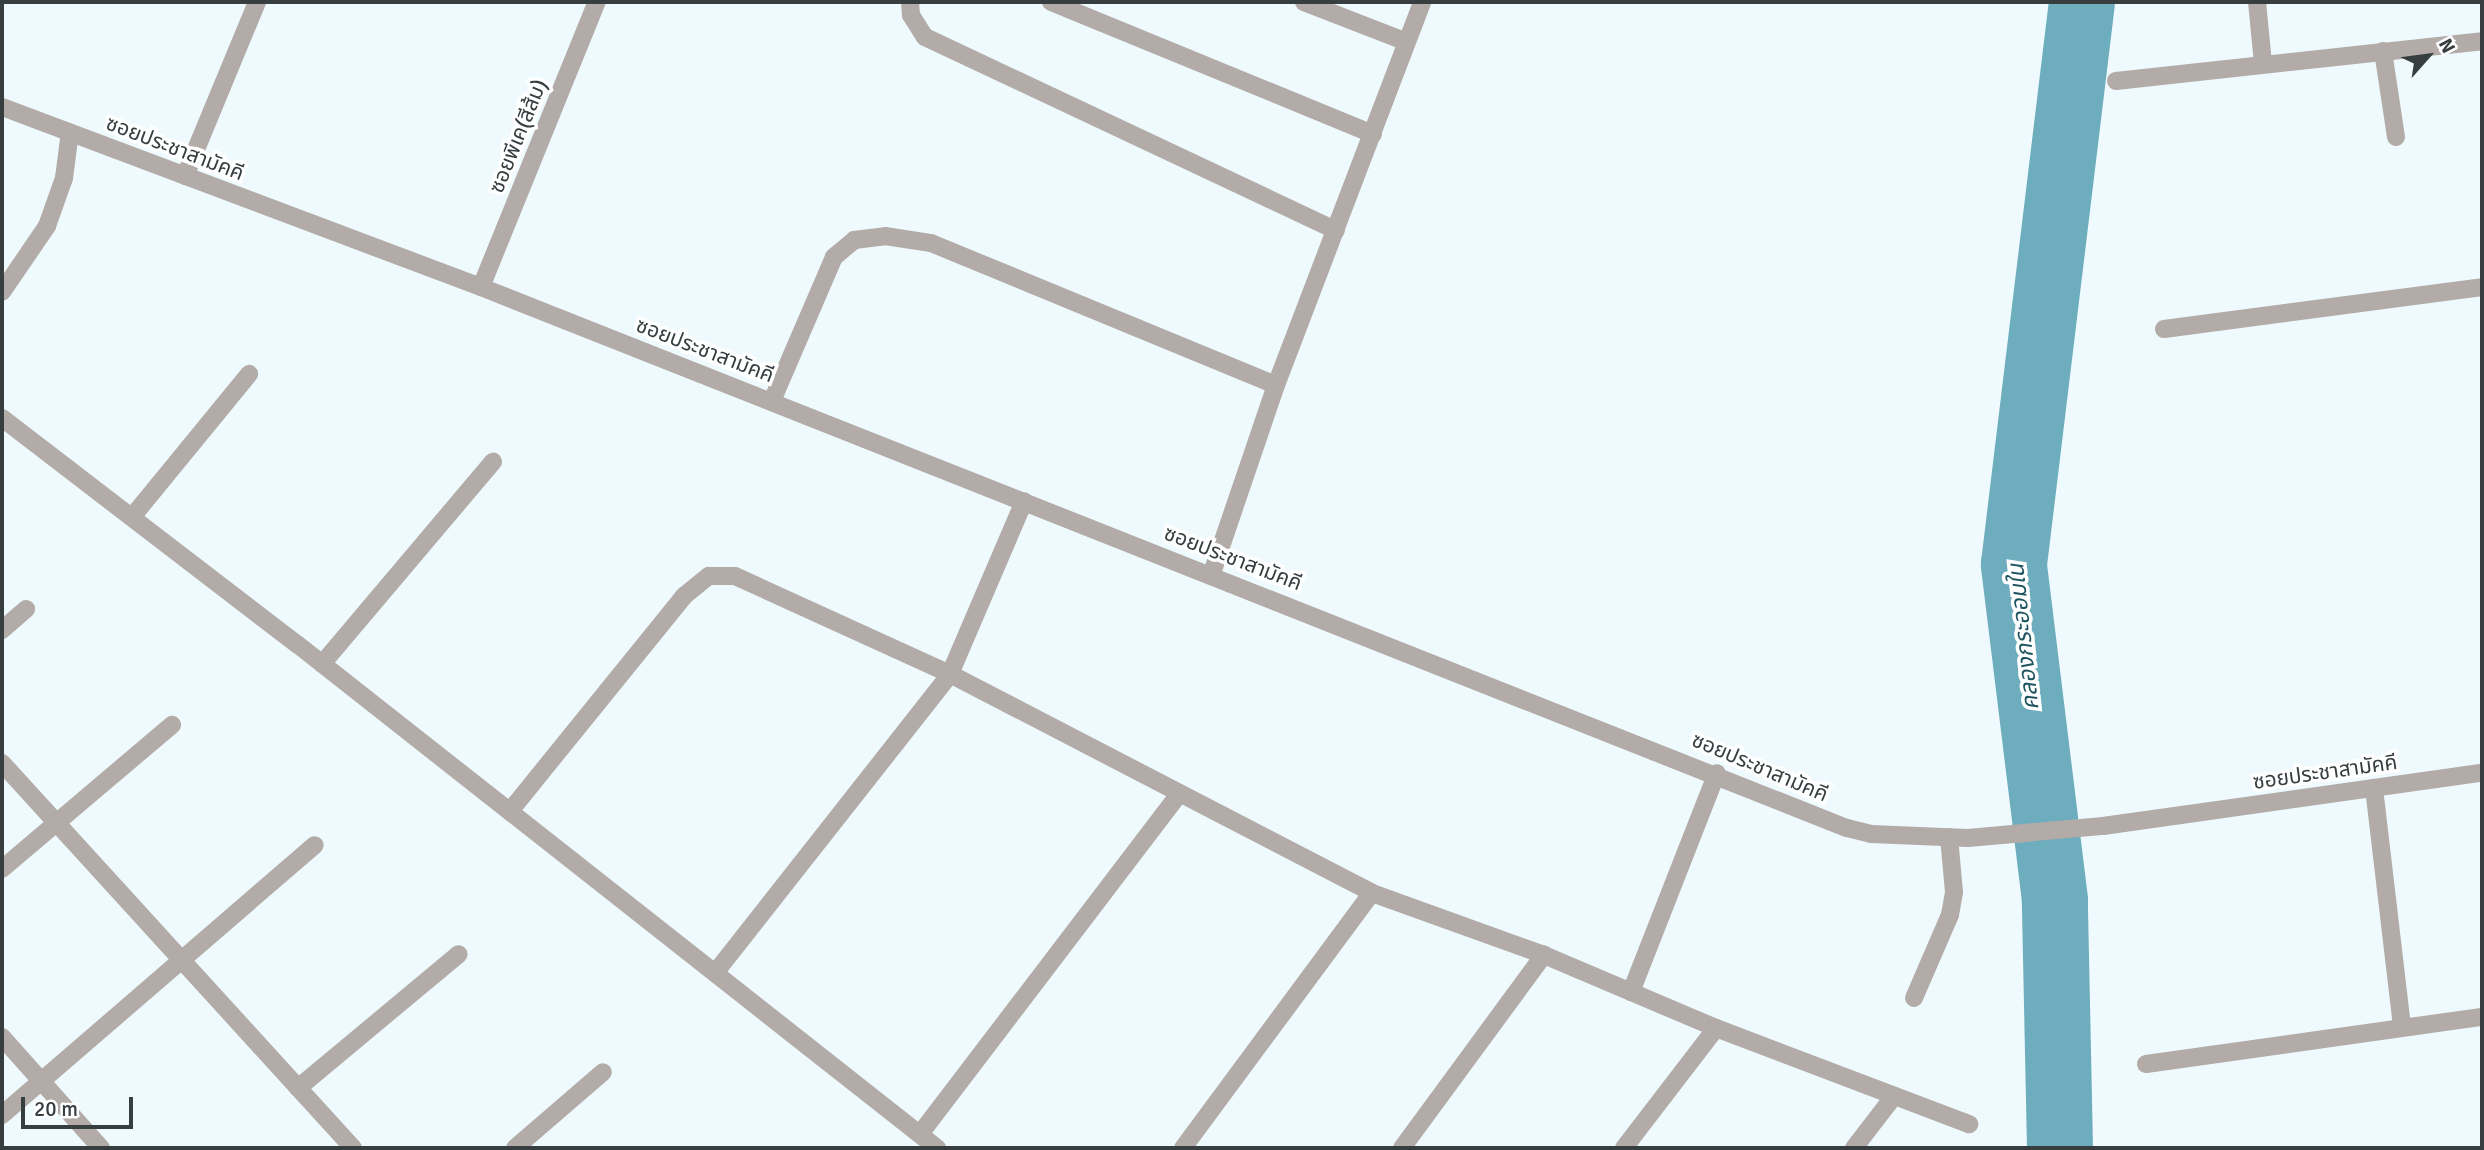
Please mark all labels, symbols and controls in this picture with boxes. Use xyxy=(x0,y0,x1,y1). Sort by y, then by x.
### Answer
north arrow xyxy=(2393,21,2463,91)
text: N xyxy=(2433,35,2460,58)
street label: ซอยพีเค(สีส้ม) xyxy=(484,75,552,197)
street label: ซอยประชาสามัคคี xyxy=(103,110,247,186)
street label: ซอยประชาสามัคคี xyxy=(633,312,777,388)
street label: ซอยประชาสามัคคี xyxy=(1161,520,1305,596)
water label: คลองกระออมใน xyxy=(2003,563,2045,711)
street label: ซอยประชาสามัคคี xyxy=(1688,727,1832,807)
street label: ซอยประชาสามัคคี xyxy=(2251,749,2399,795)
scale bar xyxy=(24,1084,136,1128)
text: 20 m xyxy=(34,1096,78,1122)

